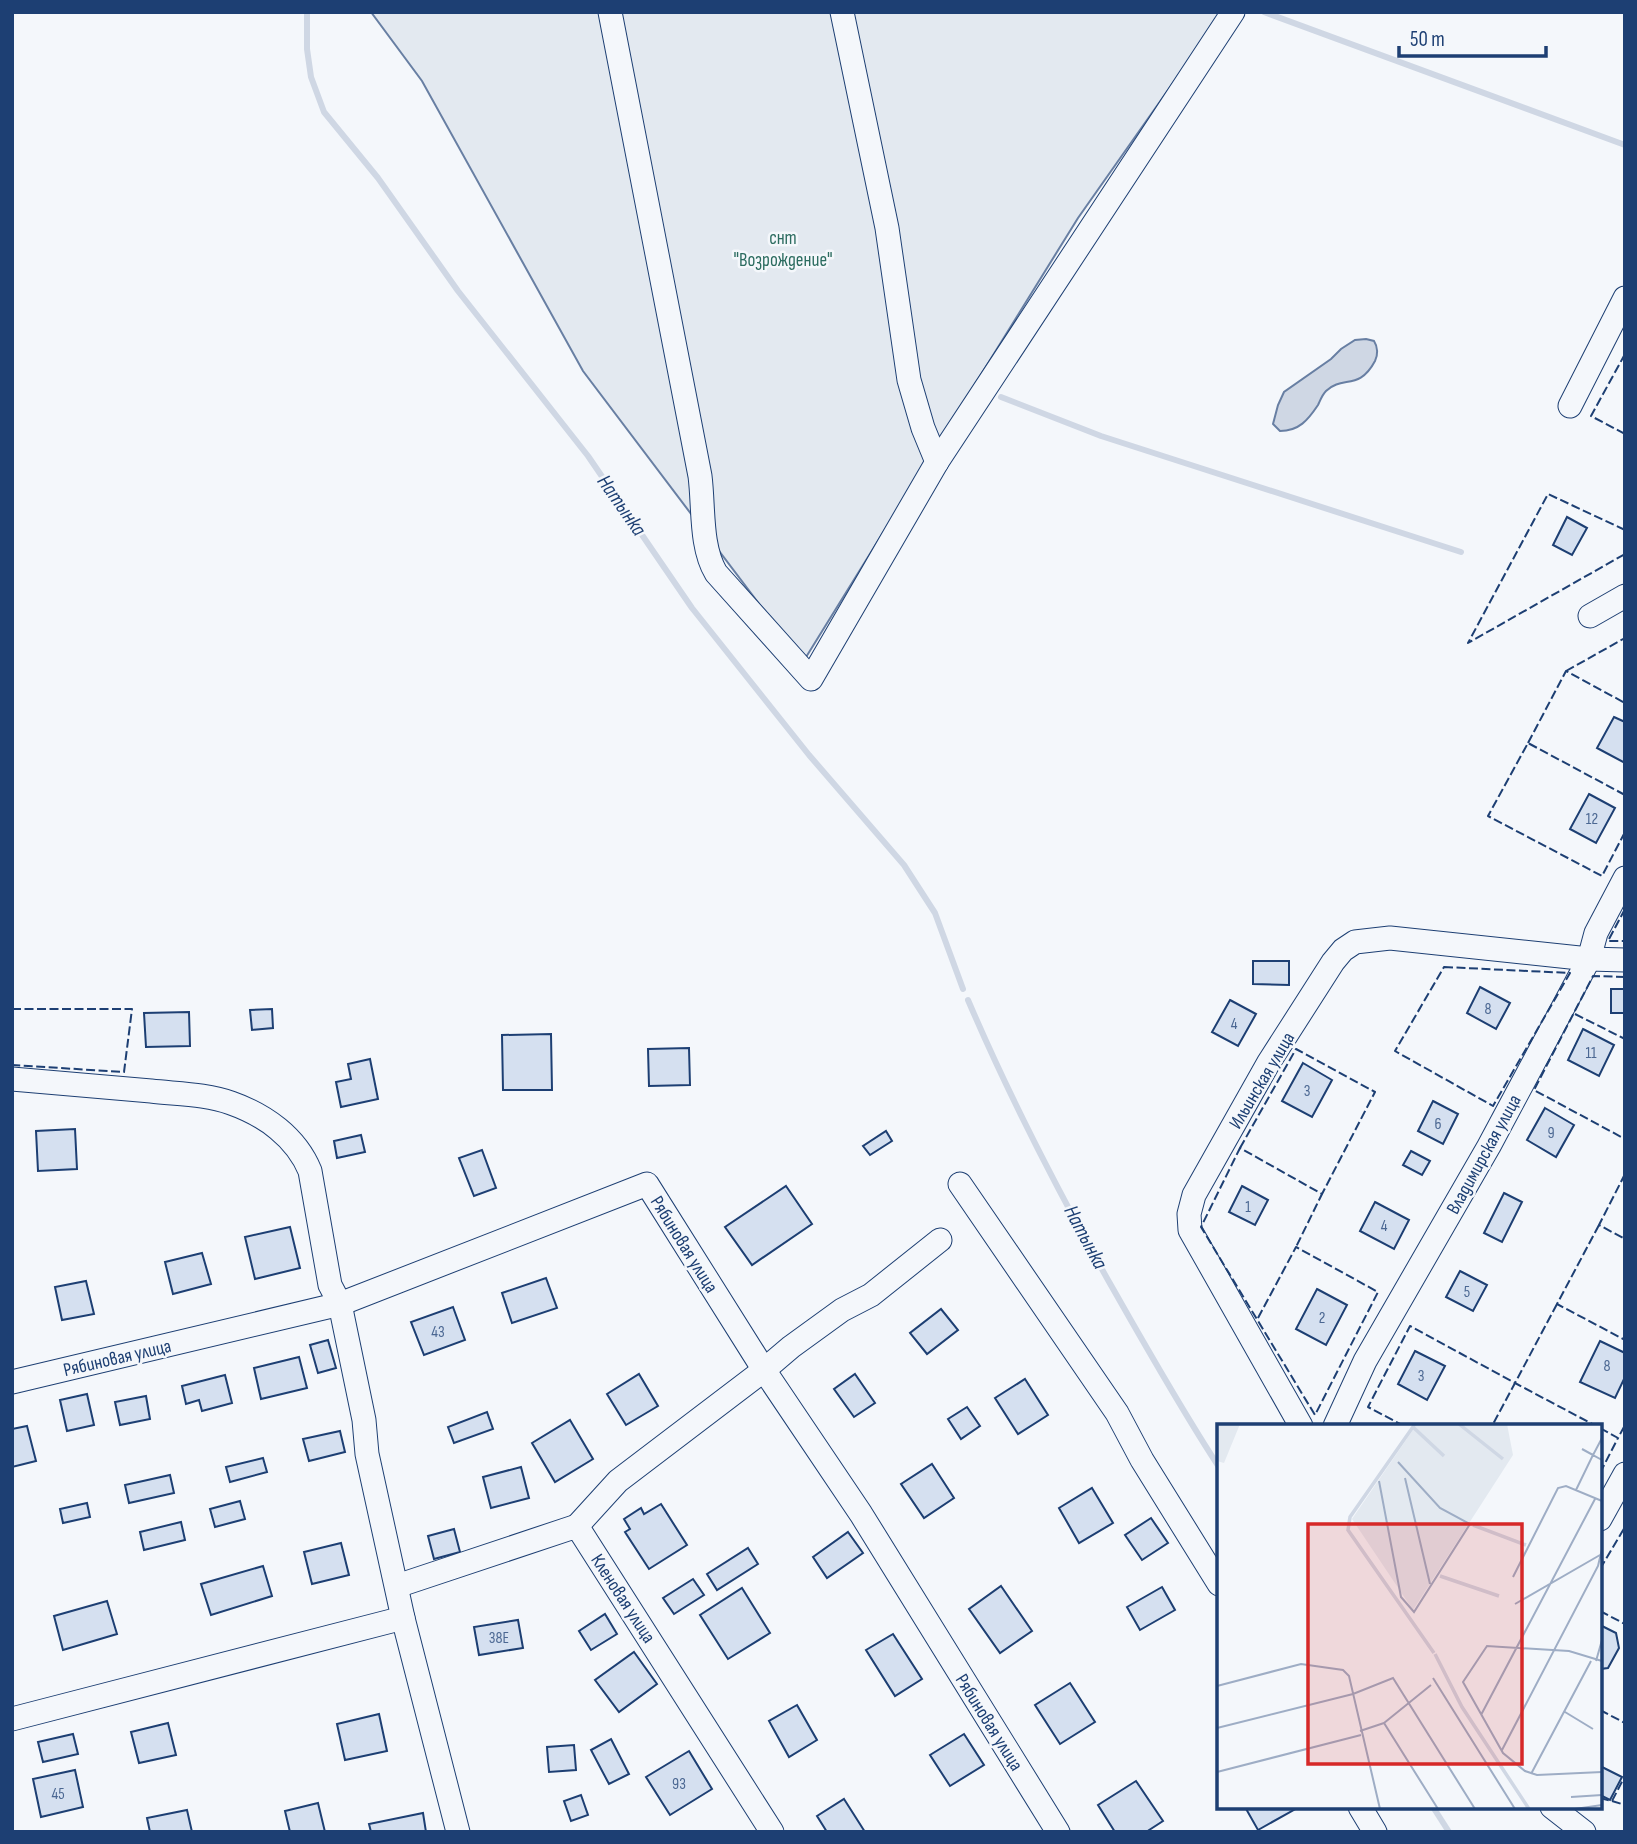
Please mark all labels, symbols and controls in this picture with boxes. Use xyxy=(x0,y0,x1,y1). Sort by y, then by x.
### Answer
scale bar xyxy=(1399,14,1546,58)
text: 50 m xyxy=(1410,27,1445,52)
park label: снт "Возрождение" xyxy=(733,227,833,272)
water label: Натынка xyxy=(592,470,652,541)
house number: 12 xyxy=(1586,810,1598,829)
house number: 8 xyxy=(1484,1000,1492,1019)
house number: 4 xyxy=(1231,1015,1238,1034)
street label: Ильинская улица xyxy=(1224,1028,1300,1133)
house number: 11 xyxy=(1585,1044,1597,1063)
house number: 3 xyxy=(1304,1082,1310,1101)
street label: Владимирская улица xyxy=(1442,1091,1527,1219)
house number: 6 xyxy=(1434,1115,1442,1134)
house number: 9 xyxy=(1547,1124,1555,1143)
street label: Рябиновая улица xyxy=(645,1192,723,1297)
house number: 1 xyxy=(1245,1198,1251,1217)
water label: Натынка xyxy=(1058,1201,1113,1274)
house number: 4 xyxy=(1381,1217,1388,1236)
house number: 5 xyxy=(1464,1283,1470,1302)
house number: 2 xyxy=(1319,1309,1325,1328)
house number: 43 xyxy=(431,1323,445,1342)
street label: Рябиновая улица xyxy=(61,1335,173,1382)
house number: 8 xyxy=(1603,1357,1611,1376)
house number: 3 xyxy=(1418,1367,1424,1386)
inset map xyxy=(1217,1424,1602,1809)
street label: Кленовая улица xyxy=(585,1550,660,1648)
house number: 38Е xyxy=(489,1629,509,1648)
street label: Рябиновая улица xyxy=(950,1670,1028,1775)
house number: 93 xyxy=(672,1775,686,1794)
house number: 45 xyxy=(51,1785,65,1804)

